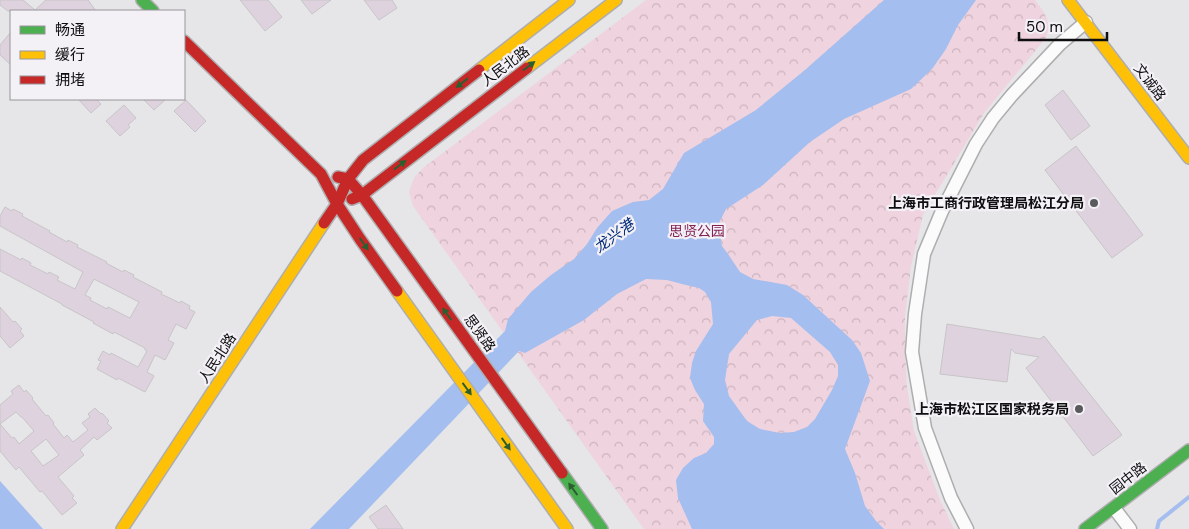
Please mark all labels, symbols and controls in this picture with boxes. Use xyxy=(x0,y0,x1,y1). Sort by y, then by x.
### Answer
legend xyxy=(10,10,185,100)
scale bar xyxy=(1019,10,1106,42)
text: 50 m xyxy=(1026,17,1063,37)
text: 畅通 xyxy=(55,20,85,40)
street label: 人民北路 xyxy=(477,42,533,90)
text: 缓行 xyxy=(55,45,85,65)
street label: 文诚路 xyxy=(1130,60,1170,104)
one-way arrow xyxy=(522,61,535,72)
text: 拥堵 xyxy=(55,70,85,90)
one-way arrow xyxy=(456,78,469,89)
one-way arrow xyxy=(393,160,406,171)
place label: 上海市工商行政管理局松江分局 xyxy=(888,194,1084,212)
marker: 上海市工商行政管理局松江分局 xyxy=(1088,197,1100,209)
water label: 龙兴港 xyxy=(590,214,640,257)
park label: 思贤公园 xyxy=(669,222,725,240)
one-way arrow xyxy=(359,237,369,251)
one-way arrow xyxy=(442,307,452,321)
street label: 思贤路 xyxy=(460,311,500,355)
street label: 人民北路 xyxy=(194,330,240,386)
one-way arrow xyxy=(462,382,472,396)
place label: 上海市松江区国家税务局 xyxy=(915,400,1069,418)
marker: 上海市松江区国家税务局 xyxy=(1073,403,1085,415)
one-way arrow xyxy=(501,437,511,451)
street label: 园中路 xyxy=(1106,458,1150,498)
one-way arrow xyxy=(568,483,578,496)

